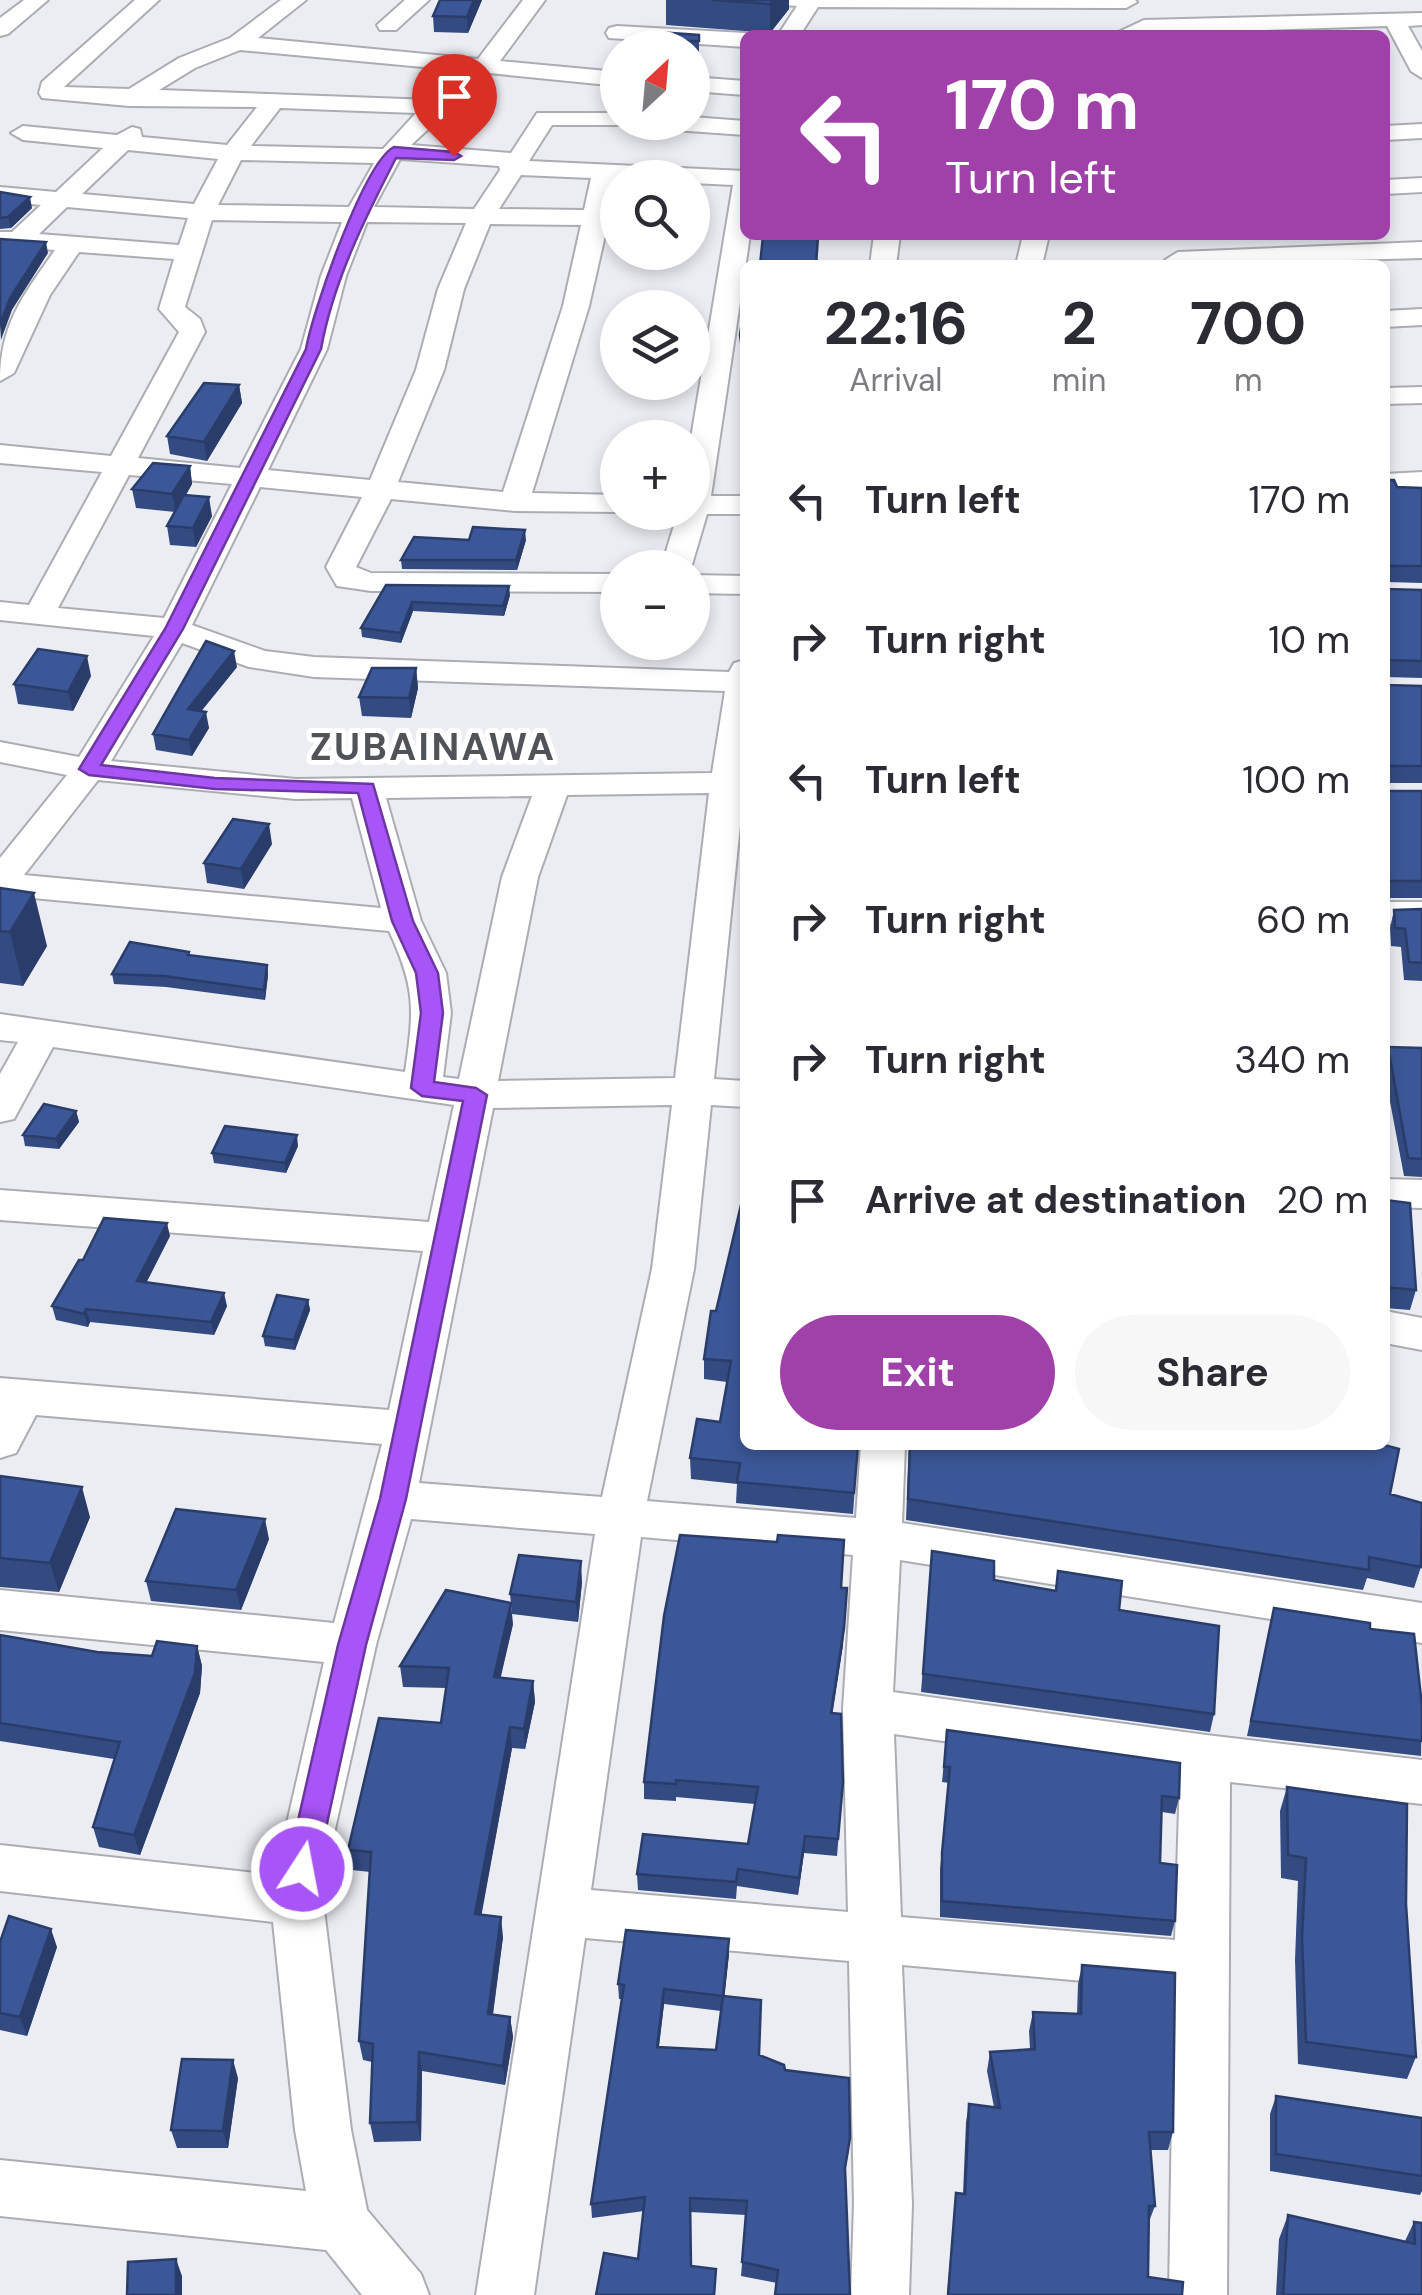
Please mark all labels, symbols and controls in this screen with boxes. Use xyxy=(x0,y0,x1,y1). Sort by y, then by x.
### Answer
north arrow xyxy=(600,30,710,140)
map controls xyxy=(600,30,710,660)
pin xyxy=(412,54,497,157)
text: 170 m xyxy=(945,60,1139,151)
icon: arrive xyxy=(427,69,482,124)
icon: left xyxy=(780,70,910,200)
text: Turn left xyxy=(945,148,1117,207)
button: search xyxy=(600,160,710,270)
text: 22:16 xyxy=(824,284,968,363)
text: 2 xyxy=(1062,284,1096,363)
text: 700 xyxy=(1190,284,1306,363)
button: layers xyxy=(600,290,710,400)
text: Arrival xyxy=(849,359,942,401)
text: min xyxy=(1052,359,1106,401)
text: m xyxy=(1234,359,1262,401)
button: + xyxy=(600,420,710,530)
icon: left xyxy=(780,473,835,528)
text: Turn left xyxy=(865,475,1021,525)
text: 170 m xyxy=(1248,475,1350,525)
button: − xyxy=(600,550,710,660)
icon: right xyxy=(780,613,835,668)
text: Turn right xyxy=(865,615,1046,665)
text: 10 m xyxy=(1268,615,1350,665)
district label: ZUBAINAWA xyxy=(310,722,556,772)
icon: left xyxy=(780,753,835,808)
text: Turn left xyxy=(865,755,1021,805)
text: 100 m xyxy=(1242,755,1350,805)
icon: right xyxy=(780,893,835,948)
text: Turn right xyxy=(865,895,1046,945)
text: 60 m xyxy=(1256,895,1350,945)
icon: right xyxy=(780,1033,835,1088)
text: Turn right xyxy=(865,1035,1046,1085)
text: 340 m xyxy=(1235,1035,1350,1085)
icon: arrive xyxy=(780,1173,835,1228)
text: Arrive at destination xyxy=(865,1175,1247,1225)
text: 20 m xyxy=(1277,1175,1368,1225)
button: Exit xyxy=(780,1315,1055,1430)
button: Share xyxy=(1075,1315,1350,1430)
position arrow xyxy=(250,1817,354,1921)

